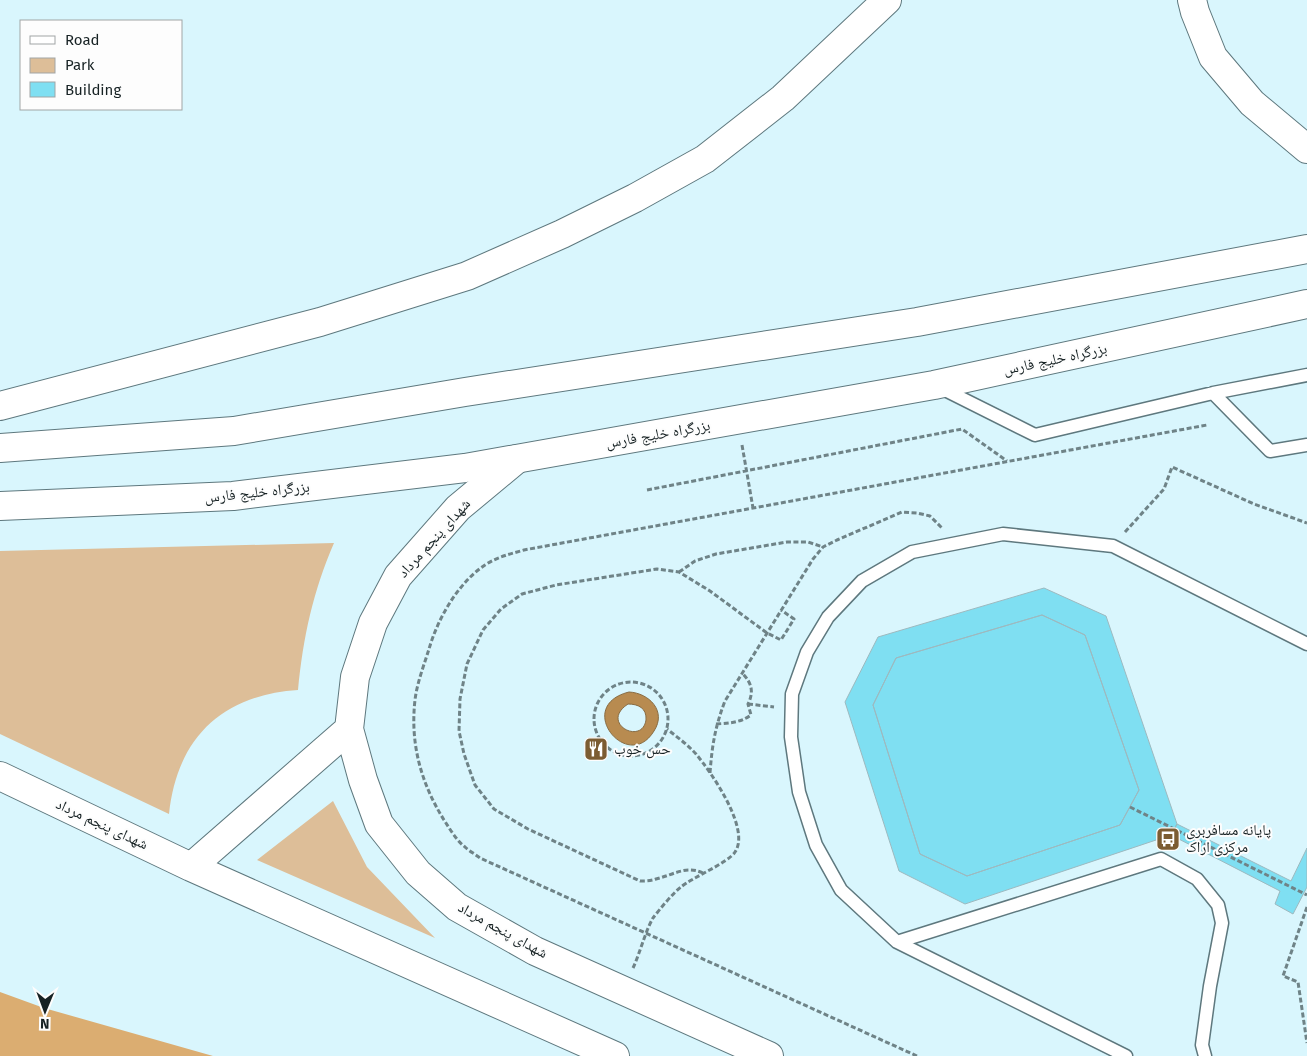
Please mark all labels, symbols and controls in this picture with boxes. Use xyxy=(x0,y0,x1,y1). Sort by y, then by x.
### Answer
legend xyxy=(20,20,182,110)
text: Road xyxy=(65,31,100,49)
text: Park xyxy=(65,56,95,74)
text: Building xyxy=(65,81,121,99)
street label: بزرگراه خلیج فارس xyxy=(1001,339,1109,380)
street label: بزرگراه خلیج فارس xyxy=(604,416,712,453)
street label: بزرگراه خلیج فارس xyxy=(204,478,311,507)
street label: شهدای پنجم مرداد xyxy=(394,495,475,582)
restaurant icon: حس خوب xyxy=(583,736,609,762)
place label: حس خوب xyxy=(614,740,671,759)
street label: شهدای پنجم مرداد xyxy=(53,795,151,854)
place label: پایانه مسافربری مرکزی اراک xyxy=(1186,821,1271,857)
bus stop icon: پایانه مسافربری مرکزی اراک xyxy=(1155,826,1181,852)
street label: شهدای پنجم مرداد xyxy=(455,898,551,963)
north arrow xyxy=(20,986,70,1036)
text: N xyxy=(40,1015,50,1032)

